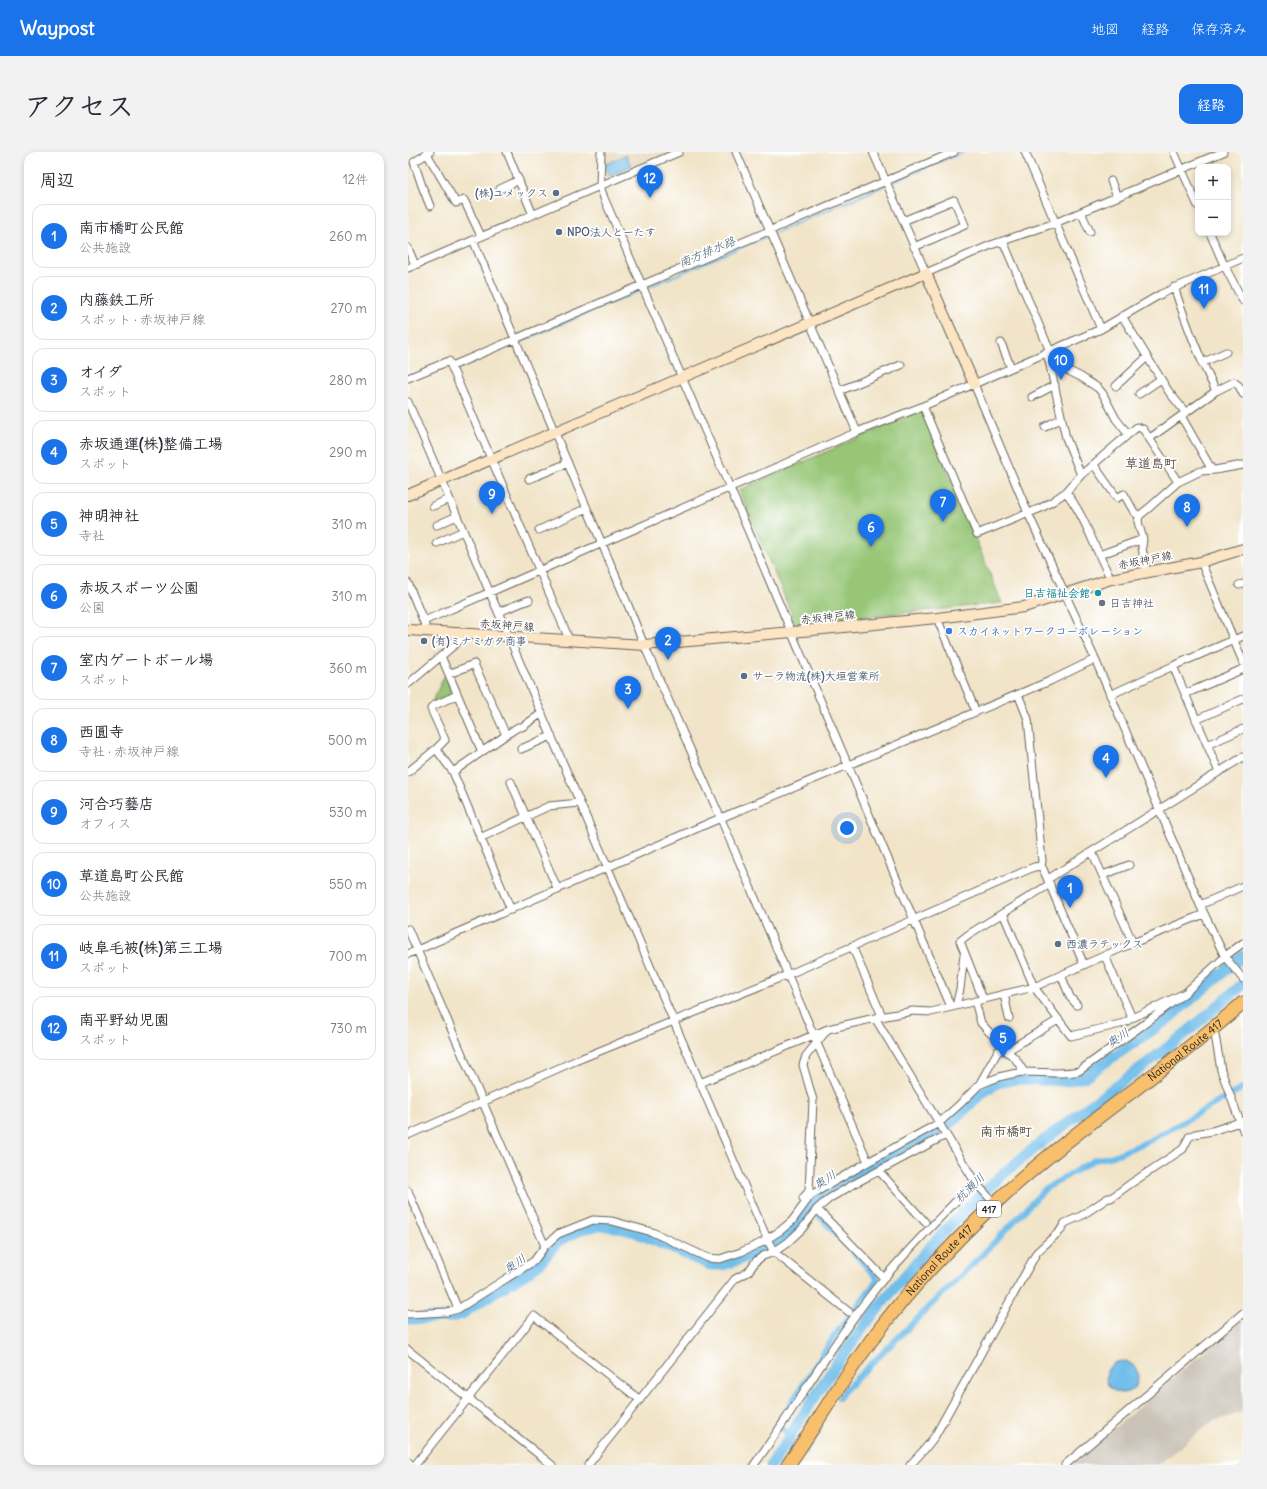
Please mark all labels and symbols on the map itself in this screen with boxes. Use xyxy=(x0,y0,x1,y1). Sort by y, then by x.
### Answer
pin: 12 xyxy=(637,165,663,198)
place label: (株)ユメックス xyxy=(475,186,548,201)
marker: (株)ユメックス xyxy=(551,188,561,198)
place label: NPO法人とーたす xyxy=(567,225,656,239)
marker: NPO法人とーたす xyxy=(554,227,564,237)
water label: 南方排水路 xyxy=(676,233,738,270)
pin: 11 xyxy=(1191,276,1217,309)
pin: 10 xyxy=(1048,347,1074,380)
district label: 草道島町 xyxy=(1125,455,1177,472)
pin: 9 xyxy=(479,481,505,514)
pin: 7 xyxy=(930,489,956,522)
pin: 8 xyxy=(1174,494,1200,527)
pin: 6 xyxy=(858,514,884,547)
street label: 赤坂神戸線 xyxy=(1117,548,1173,572)
place label: 日吉福祉会館 xyxy=(1024,586,1090,600)
marker: 日吉福祉会館 xyxy=(1093,588,1103,598)
place label: 日吉神社 xyxy=(1110,596,1154,610)
marker: 日吉神社 xyxy=(1097,598,1107,608)
street label: 赤坂神戸線 xyxy=(800,607,856,627)
street label: 赤坂神戸線 xyxy=(479,616,535,634)
place label: スカイネットワークコーポレーション xyxy=(957,624,1143,638)
marker: スカイネットワークコーポレーション xyxy=(944,626,954,636)
pin: 2 xyxy=(655,627,681,660)
place label: (有)ミナミガタ商事 xyxy=(432,634,527,649)
marker: (有)ミナミガタ商事 xyxy=(419,636,429,646)
place label: サーラ物流(株)大垣営業所 xyxy=(752,669,880,684)
marker: サーラ物流(株)大垣営業所 xyxy=(739,671,749,681)
pin: 3 xyxy=(615,676,641,709)
pin: 4 xyxy=(1093,745,1119,778)
your location xyxy=(837,818,857,838)
pin: 1 xyxy=(1057,875,1083,908)
place label: 西濃ラテックス xyxy=(1066,937,1143,951)
marker: 西濃ラテックス xyxy=(1053,939,1063,949)
street label: National Route 417 xyxy=(1145,1016,1226,1084)
pin: 5 xyxy=(990,1025,1016,1058)
water label: 奥川 xyxy=(1104,1025,1132,1051)
district label: 南市橋町 xyxy=(980,1123,1032,1140)
water label: 奥川 xyxy=(811,1167,839,1193)
water label: 杭瀬川 xyxy=(951,1170,988,1206)
road number: 417 xyxy=(977,1201,1001,1217)
street label: National Route 417 xyxy=(903,1221,976,1298)
water label: 奥川 xyxy=(501,1251,529,1277)

